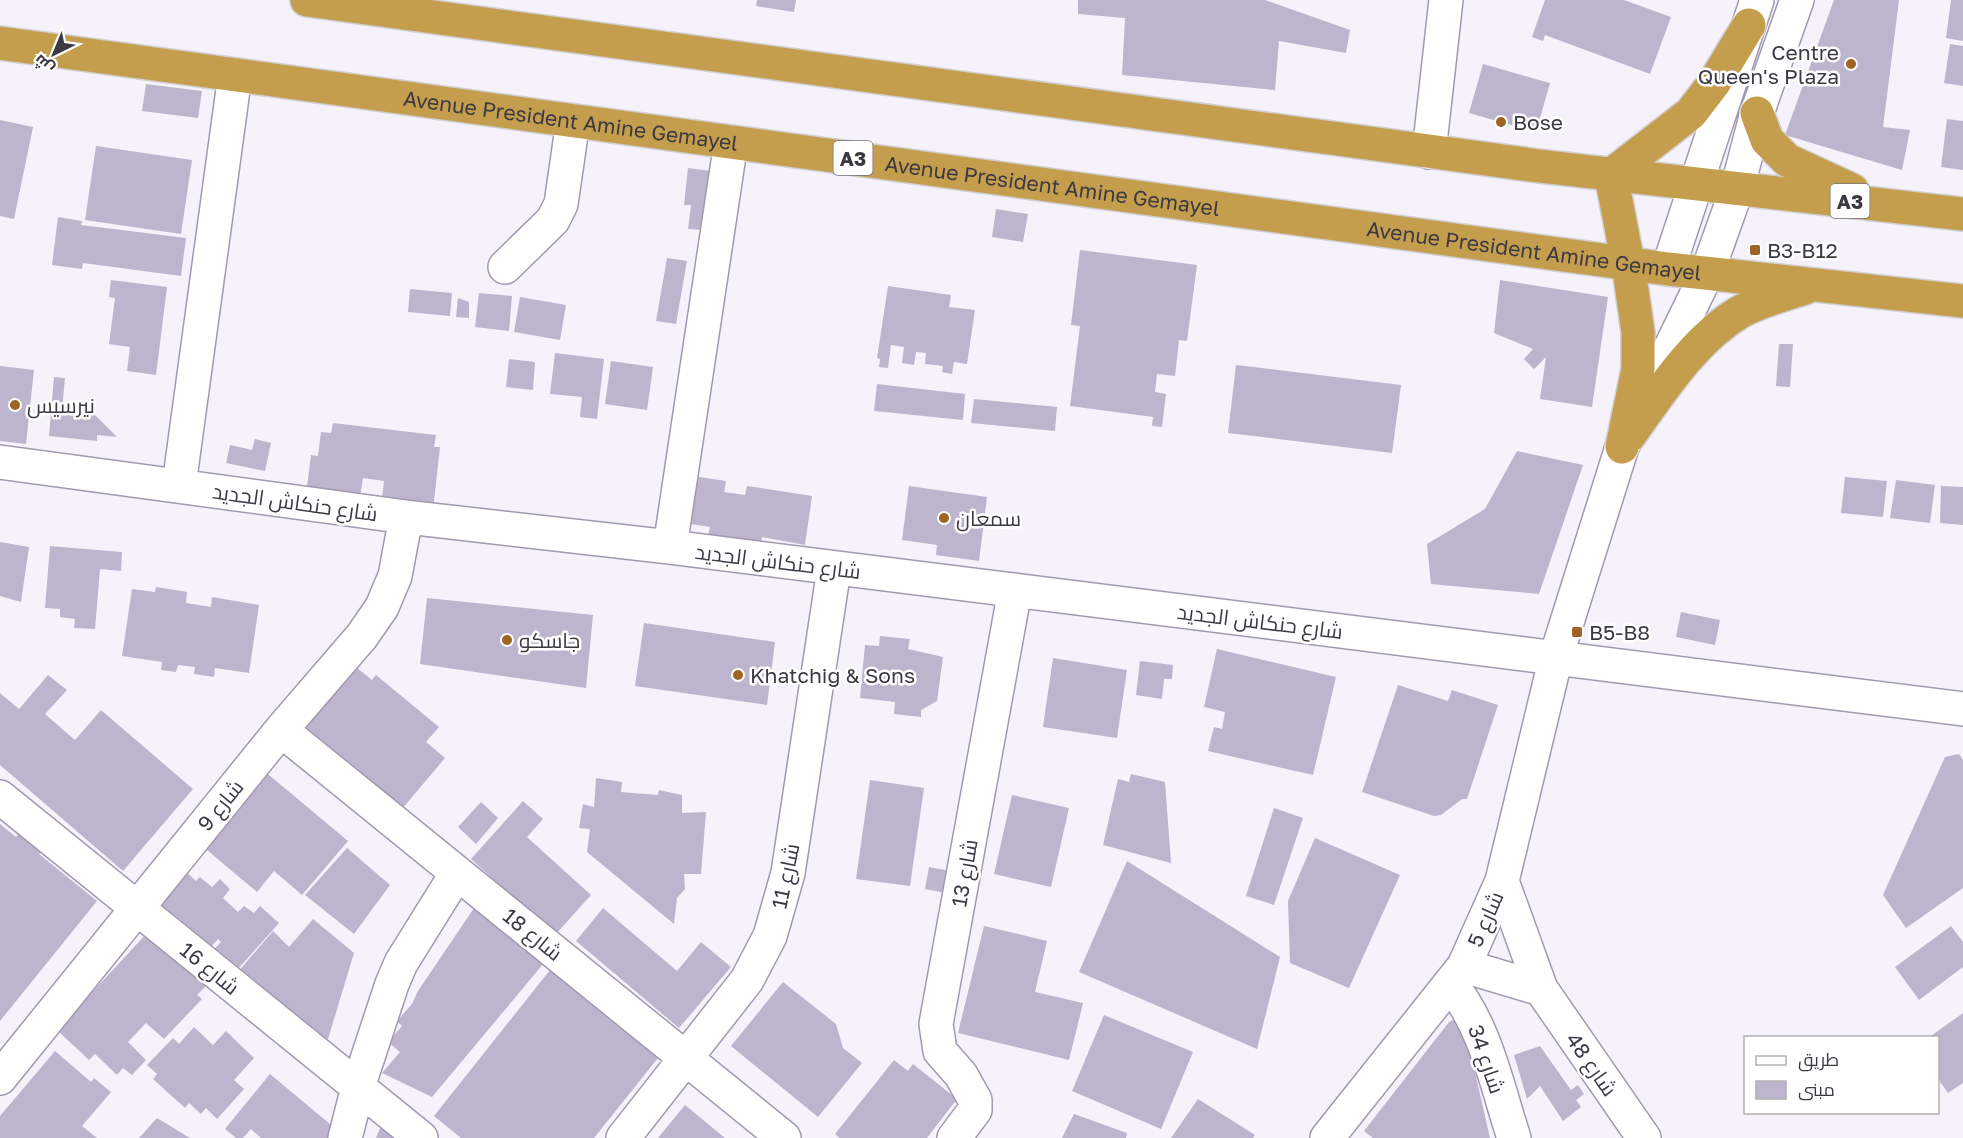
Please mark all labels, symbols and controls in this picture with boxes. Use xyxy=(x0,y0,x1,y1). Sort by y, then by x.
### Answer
north arrow xyxy=(24,24,84,84)
place label: Centre Queen's Plaza xyxy=(1698,39,1839,89)
text: ش xyxy=(29,51,58,79)
marker: Centre Queen's Plaza xyxy=(1844,57,1858,71)
street label: Avenue President Amine Gemayel xyxy=(402,85,740,156)
place label: Bose xyxy=(1513,109,1563,135)
marker: Bose xyxy=(1494,115,1508,129)
road number: A3 xyxy=(834,141,872,175)
street label: Avenue President Amine Gemayel xyxy=(883,150,1221,221)
road number: A3 xyxy=(1830,184,1870,218)
street label: Avenue President Amine Gemayel xyxy=(1365,215,1703,286)
place label: B3-B12 xyxy=(1767,237,1838,263)
marker: B3-B12 xyxy=(1748,243,1762,257)
place label: نيرسيس xyxy=(27,392,95,419)
marker: نيرسيس xyxy=(8,398,22,412)
street label: شارع حنكاش الجديد xyxy=(210,478,379,528)
place label: سمعان xyxy=(956,505,1021,532)
marker: سمعان xyxy=(937,511,951,525)
street label: شارع حنكاش الجديد xyxy=(693,538,862,586)
street label: شارع حنكاش الجديد xyxy=(1175,598,1344,646)
place label: B5-B8 xyxy=(1589,619,1650,645)
marker: B5-B8 xyxy=(1570,625,1584,639)
place label: جاسكو xyxy=(519,627,580,653)
marker: جاسكو xyxy=(500,633,514,647)
place label: Khatchig & Sons xyxy=(750,662,915,688)
marker: Khatchig & Sons xyxy=(731,668,745,682)
street label: شارع 9 xyxy=(191,774,250,837)
street label: شارع 13 xyxy=(945,837,985,909)
street label: شارع 11 xyxy=(765,841,807,912)
street label: شارع 5 xyxy=(1461,887,1511,952)
street label: شارع 18 xyxy=(497,902,568,967)
street label: شارع 16 xyxy=(174,936,245,1001)
street label: شارع 34 xyxy=(1461,1021,1511,1097)
street label: شارع 48 xyxy=(1559,1027,1623,1102)
legend xyxy=(1744,1036,1939,1114)
text: طريق xyxy=(1798,1048,1839,1072)
text: مبنى xyxy=(1798,1078,1835,1101)

